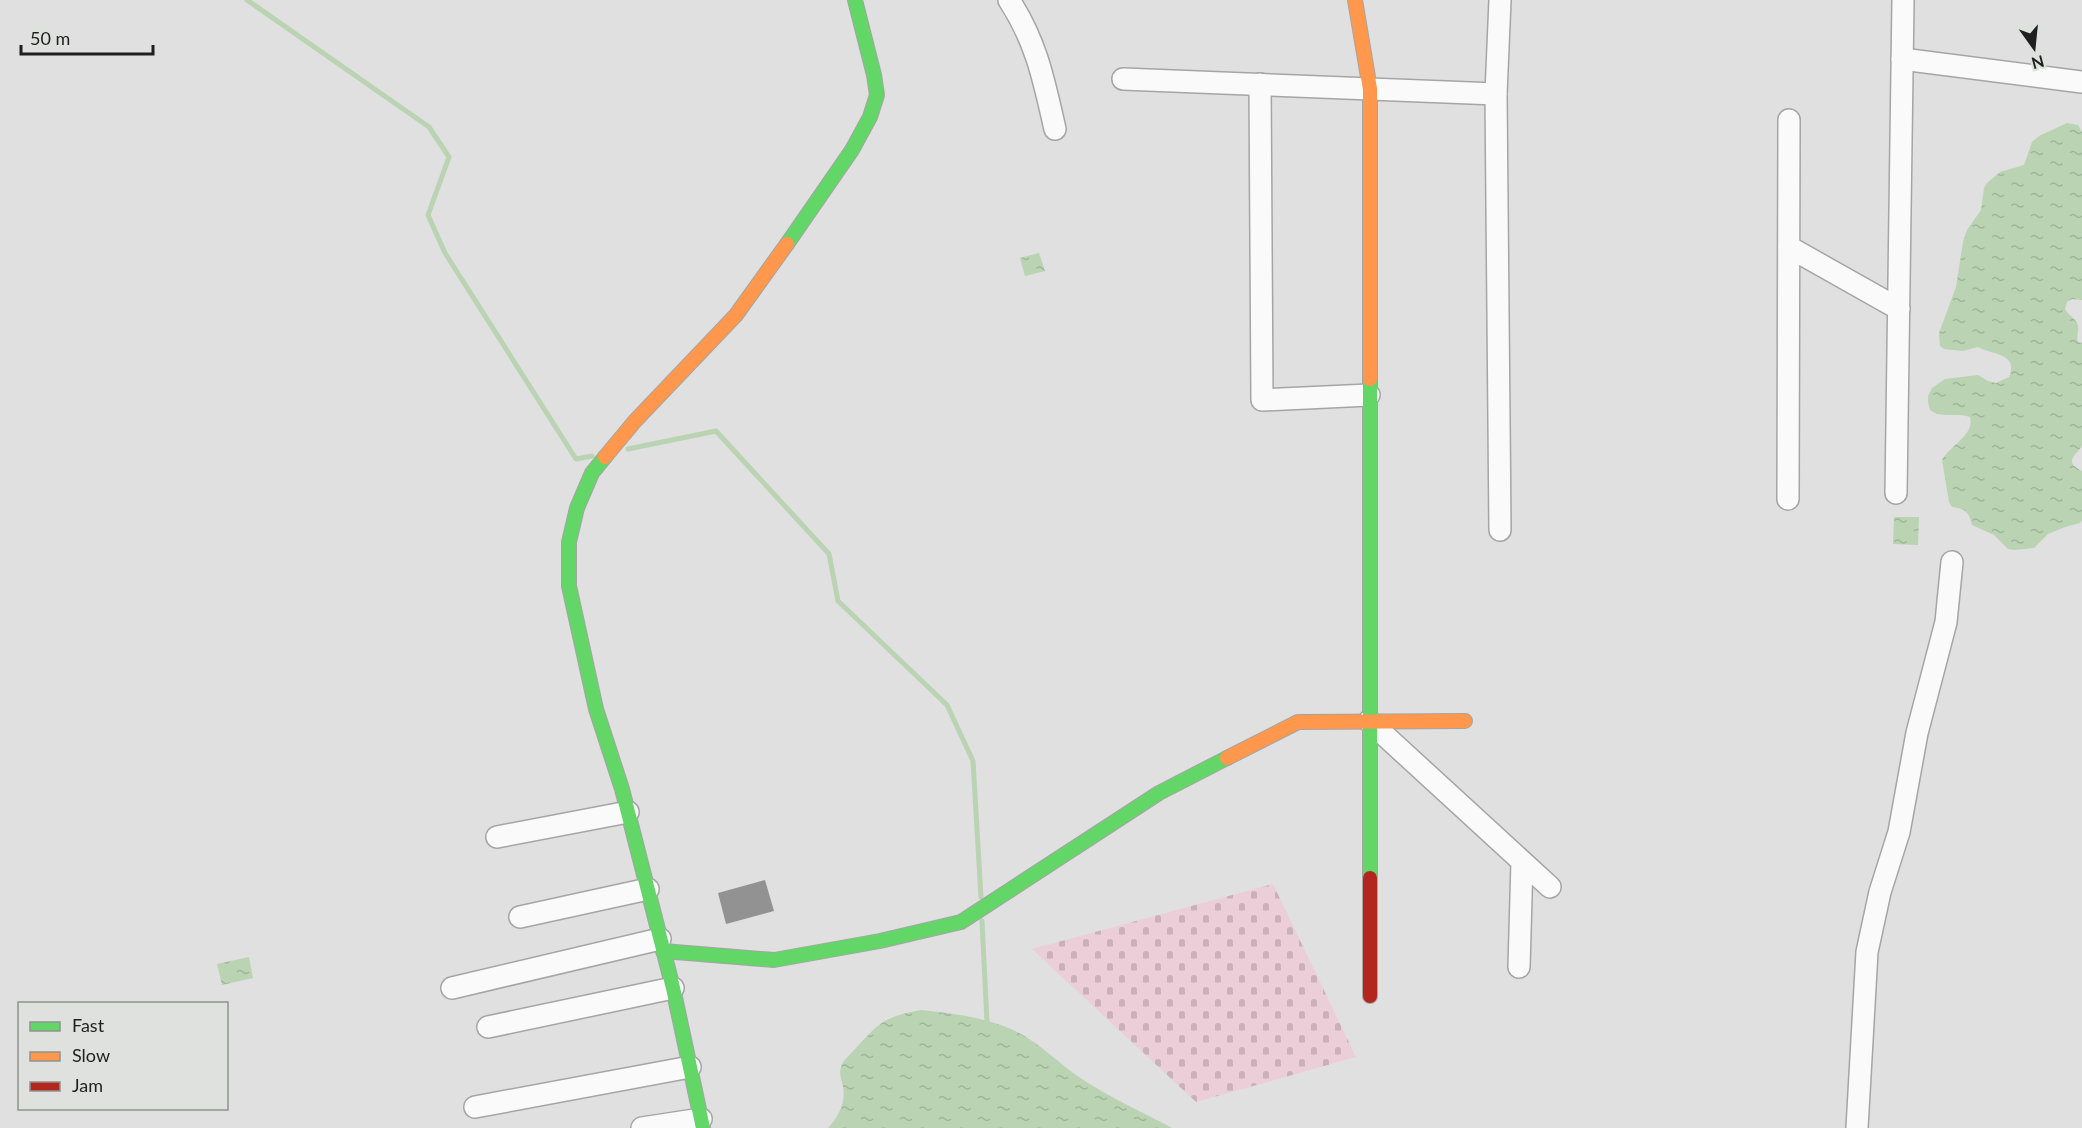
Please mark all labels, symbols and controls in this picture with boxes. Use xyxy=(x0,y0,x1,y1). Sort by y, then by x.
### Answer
scale bar xyxy=(21,18,153,56)
north arrow xyxy=(2004,18,2064,78)
text: 50 m xyxy=(30,27,70,49)
text: N xyxy=(2030,52,2046,74)
legend xyxy=(18,1002,228,1110)
text: Fast xyxy=(72,1014,105,1036)
text: Slow xyxy=(72,1044,110,1066)
text: Jam xyxy=(72,1074,103,1096)

